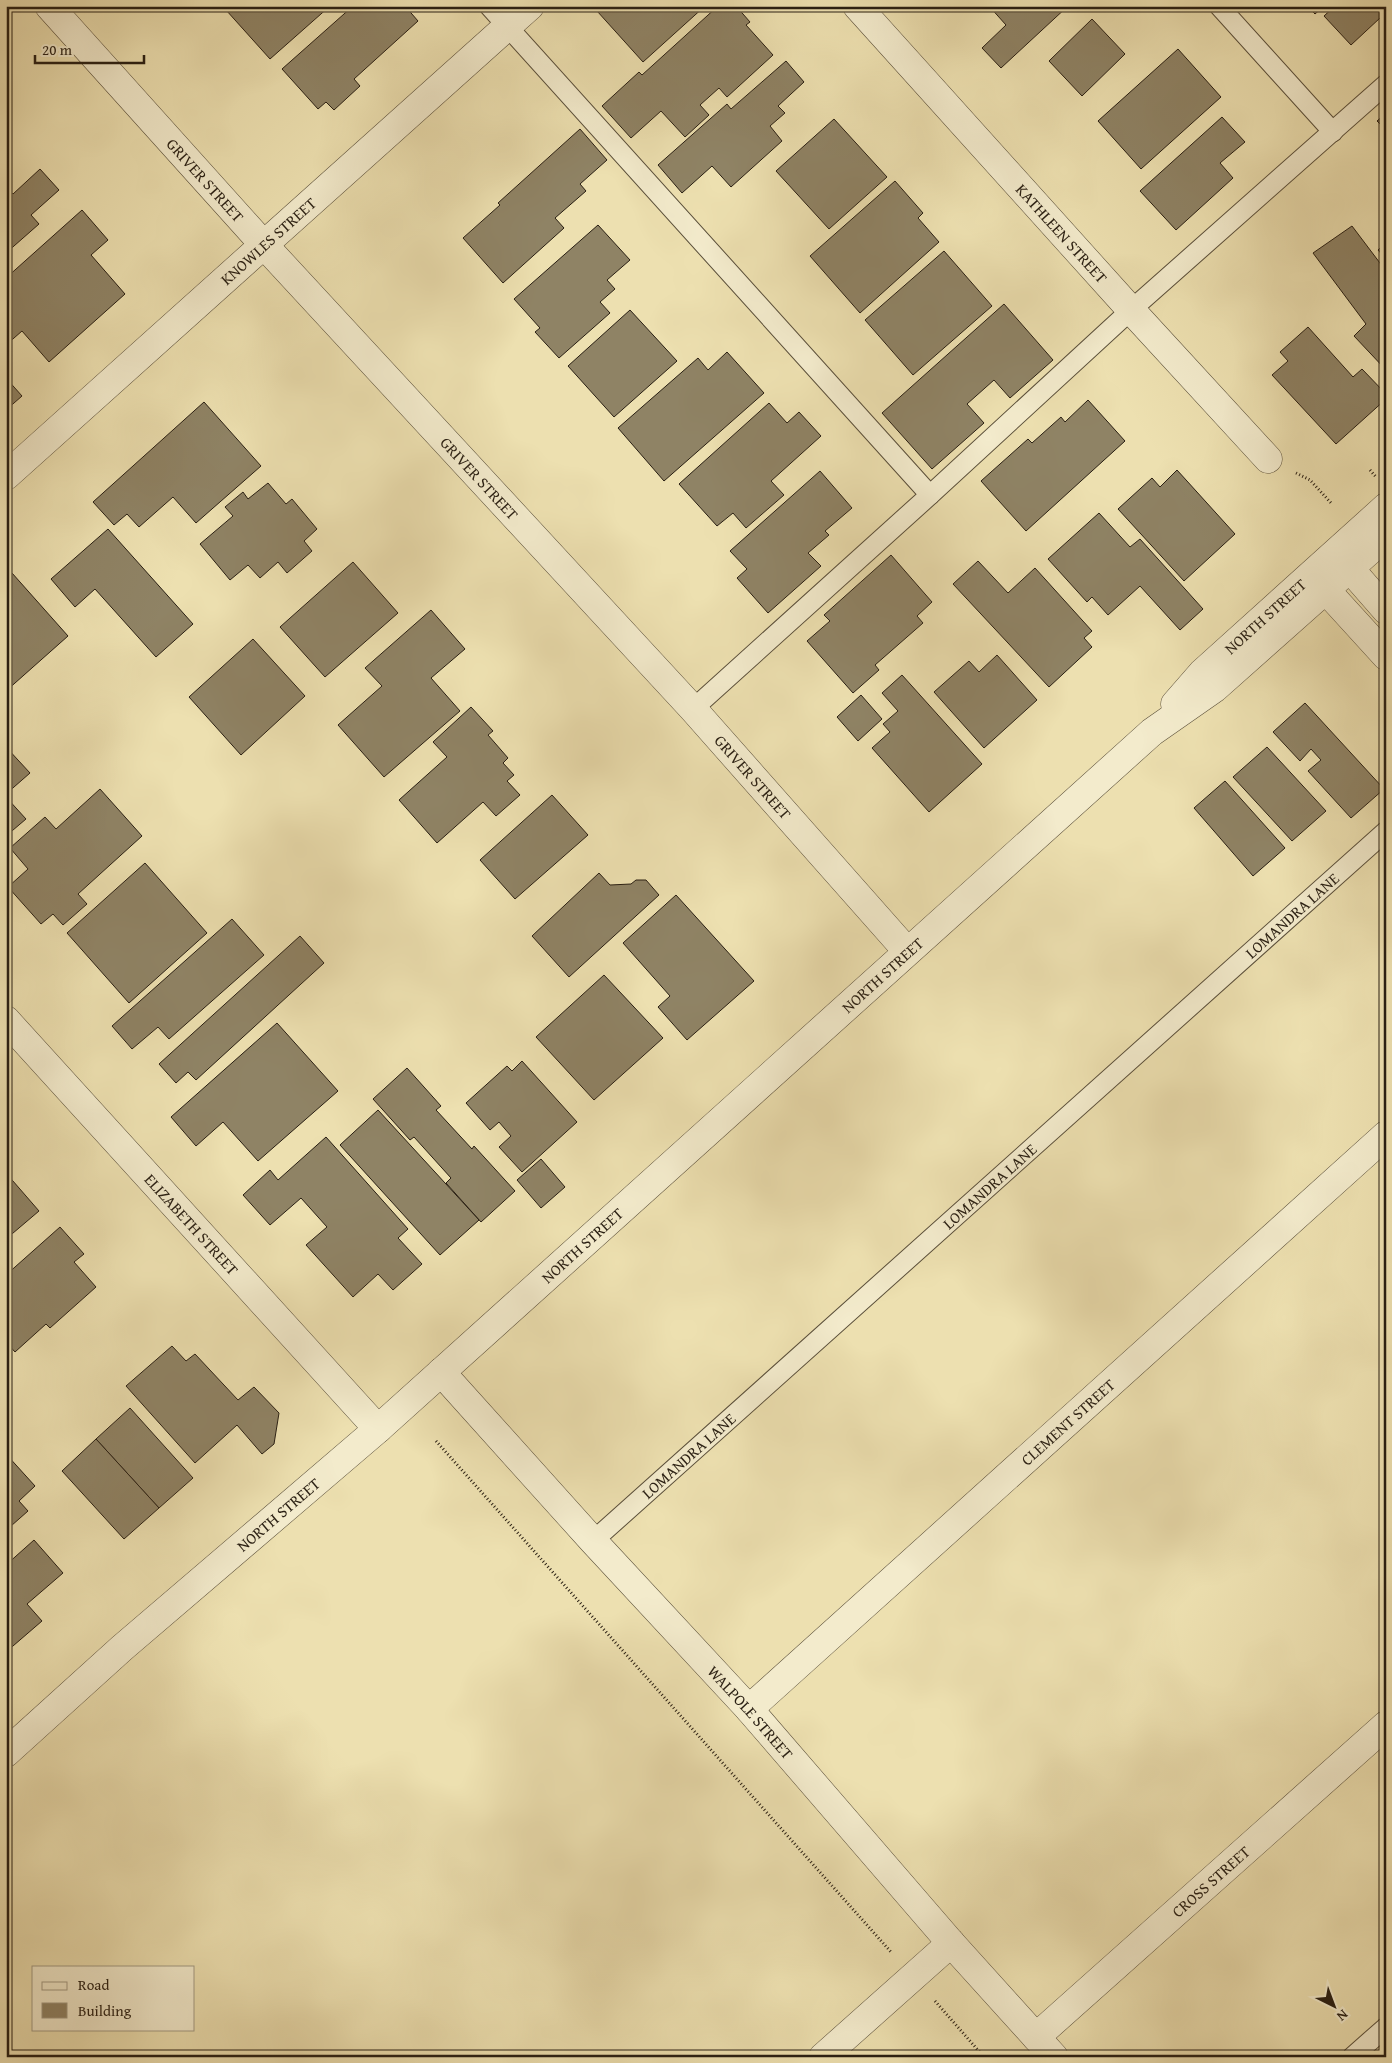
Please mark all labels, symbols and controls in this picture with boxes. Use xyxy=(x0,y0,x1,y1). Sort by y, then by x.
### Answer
scale bar xyxy=(35,32,144,64)
text: 20 m xyxy=(42,39,73,60)
street label: GRIVER STREET xyxy=(161,133,250,227)
street label: KATHLEEN STREET xyxy=(1010,178,1113,289)
street label: KNOWLES STREET xyxy=(215,191,321,291)
street label: GRIVER STREET xyxy=(435,431,524,525)
street label: NORTH STREET xyxy=(1219,573,1311,660)
street label: GRIVER STREET xyxy=(709,729,797,825)
street label: LOMANDRA LANE xyxy=(1239,867,1344,964)
street label: NORTH STREET xyxy=(836,931,929,1018)
street label: LOMANDRA LANE xyxy=(937,1137,1042,1235)
street label: ELIZABETH STREET xyxy=(139,1168,244,1281)
street label: NORTH STREET xyxy=(536,1202,629,1289)
street label: CLEMENT STREET xyxy=(1015,1373,1120,1471)
street label: LOMANDRA LANE xyxy=(636,1407,741,1504)
street label: NORTH STREET xyxy=(231,1472,325,1557)
street label: WALPOLE STREET xyxy=(702,1660,799,1764)
street label: CROSS STREET xyxy=(1166,1840,1255,1923)
legend xyxy=(32,1966,195,2030)
text: Road xyxy=(78,1974,109,1995)
north arrow xyxy=(1310,1980,1360,2030)
text: Building xyxy=(78,2000,132,2021)
text: N xyxy=(1332,2005,1353,2027)

